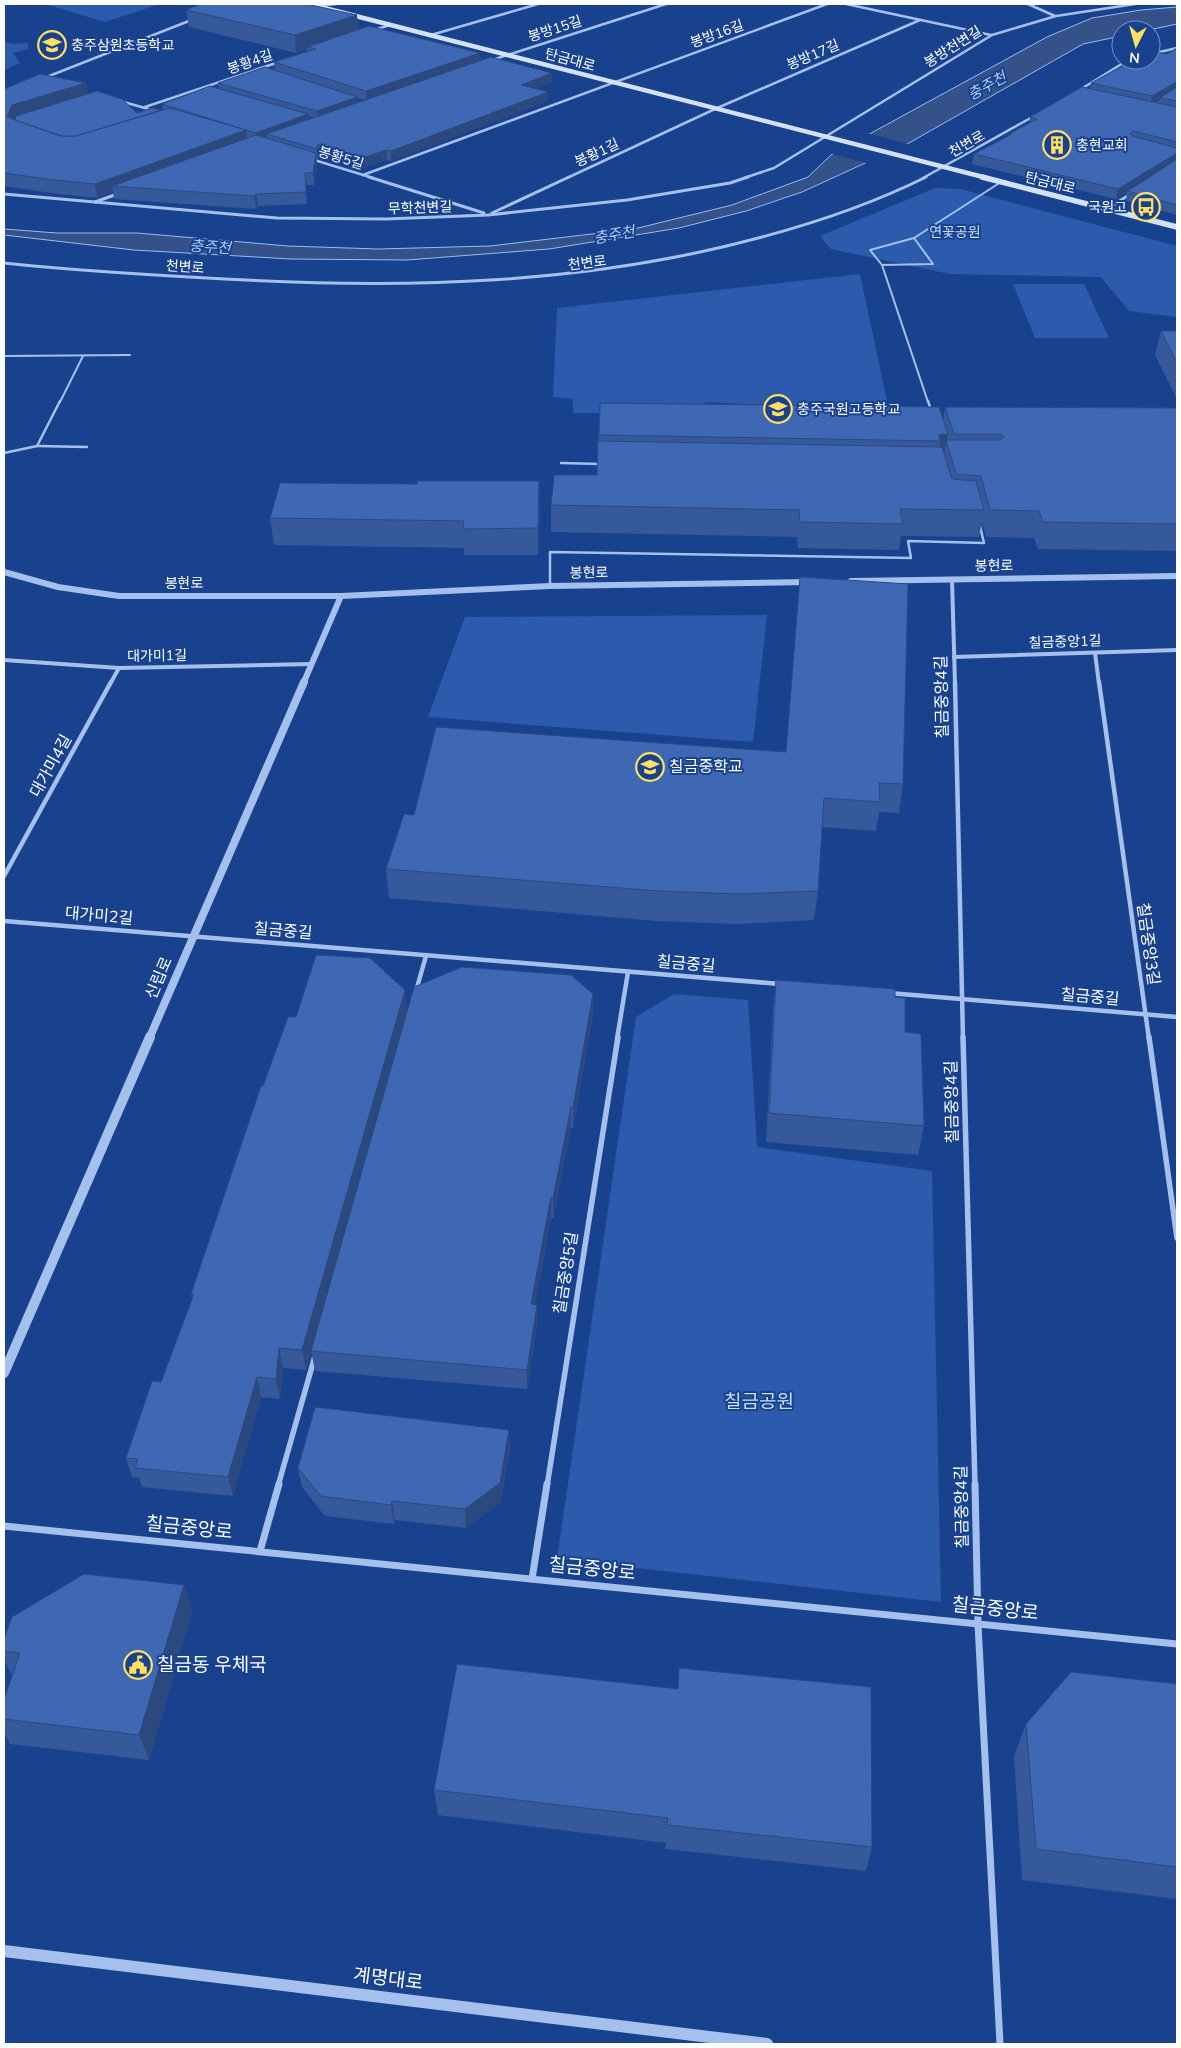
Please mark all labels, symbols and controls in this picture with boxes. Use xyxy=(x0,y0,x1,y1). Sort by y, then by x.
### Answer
street label: 봉방15길 xyxy=(526,11,584,47)
street label: 봉방16길 xyxy=(688,16,746,52)
north arrow xyxy=(1111,20,1161,70)
street label: 봉방천변길 xyxy=(921,22,985,72)
school or university icon: 충주삼원초등학교 xyxy=(37,30,67,60)
street label: 봉방17길 xyxy=(784,35,842,75)
place label: 충주삼원초등학교 xyxy=(71,36,174,55)
street label: 탄금대로 xyxy=(543,44,597,76)
street label: 봉황4길 xyxy=(225,45,275,79)
text: N xyxy=(1128,47,1141,67)
water label: 충주천 xyxy=(964,66,1012,105)
street label: 천변로 xyxy=(946,126,989,162)
building icon: 충현교회 xyxy=(1042,130,1072,160)
street label: 봉황1길 xyxy=(572,134,622,172)
place label: 충현교회 xyxy=(1076,136,1128,155)
street label: 봉황5길 xyxy=(316,142,366,174)
street label: 탄금대로 xyxy=(1023,168,1077,198)
bus stop icon: 국원고 xyxy=(1131,192,1161,222)
street label: 무학천변길 xyxy=(387,197,453,219)
place label: 국원고 xyxy=(1088,198,1127,217)
water label: 충주천 xyxy=(592,221,638,248)
park label: 연꽃공원 xyxy=(929,223,981,242)
water label: 충주천 xyxy=(189,236,234,259)
street label: 천변로 xyxy=(567,251,607,275)
street label: 천변로 xyxy=(165,256,205,278)
school or university icon: 충주국원고등학교 xyxy=(763,394,793,424)
place label: 충주국원고등학교 xyxy=(797,400,900,419)
street label: 봉현로 xyxy=(975,556,1014,576)
street label: 봉현로 xyxy=(570,563,609,583)
street label: 봉현로 xyxy=(165,574,203,593)
street label: 칠금중앙1길 xyxy=(1028,631,1102,653)
street label: 대가미1길 xyxy=(127,646,187,666)
street label: 칠금중앙4길 xyxy=(930,655,954,739)
street label: 대가미4길 xyxy=(25,731,77,801)
school or university icon: 칠금중학교 xyxy=(635,752,665,782)
place label: 칠금중학교 xyxy=(669,756,743,778)
street label: 칠금중앙3길 xyxy=(1131,901,1165,987)
street label: 대가미2길 xyxy=(64,902,134,930)
street label: 칠금중길 xyxy=(253,917,313,945)
street label: 칠금중길 xyxy=(656,950,716,978)
street label: 신립로 xyxy=(140,953,178,1003)
street label: 칠금중길 xyxy=(1060,983,1120,1011)
street label: 칠금중앙4길 xyxy=(940,1060,964,1144)
street label: 칠금중앙5길 xyxy=(549,1230,583,1316)
park label: 칠금공원 xyxy=(724,1389,794,1415)
street label: 칠금중앙4길 xyxy=(950,1465,974,1549)
street label: 칠금중앙로 xyxy=(144,1511,234,1545)
street label: 칠금중앙로 xyxy=(547,1552,637,1586)
street label: 칠금중앙로 xyxy=(950,1592,1040,1626)
public building icon: 칠금동 우체국 xyxy=(123,1650,153,1680)
place label: 칠금동 우체국 xyxy=(157,1652,267,1678)
street label: 계명대로 xyxy=(352,1962,424,1996)

